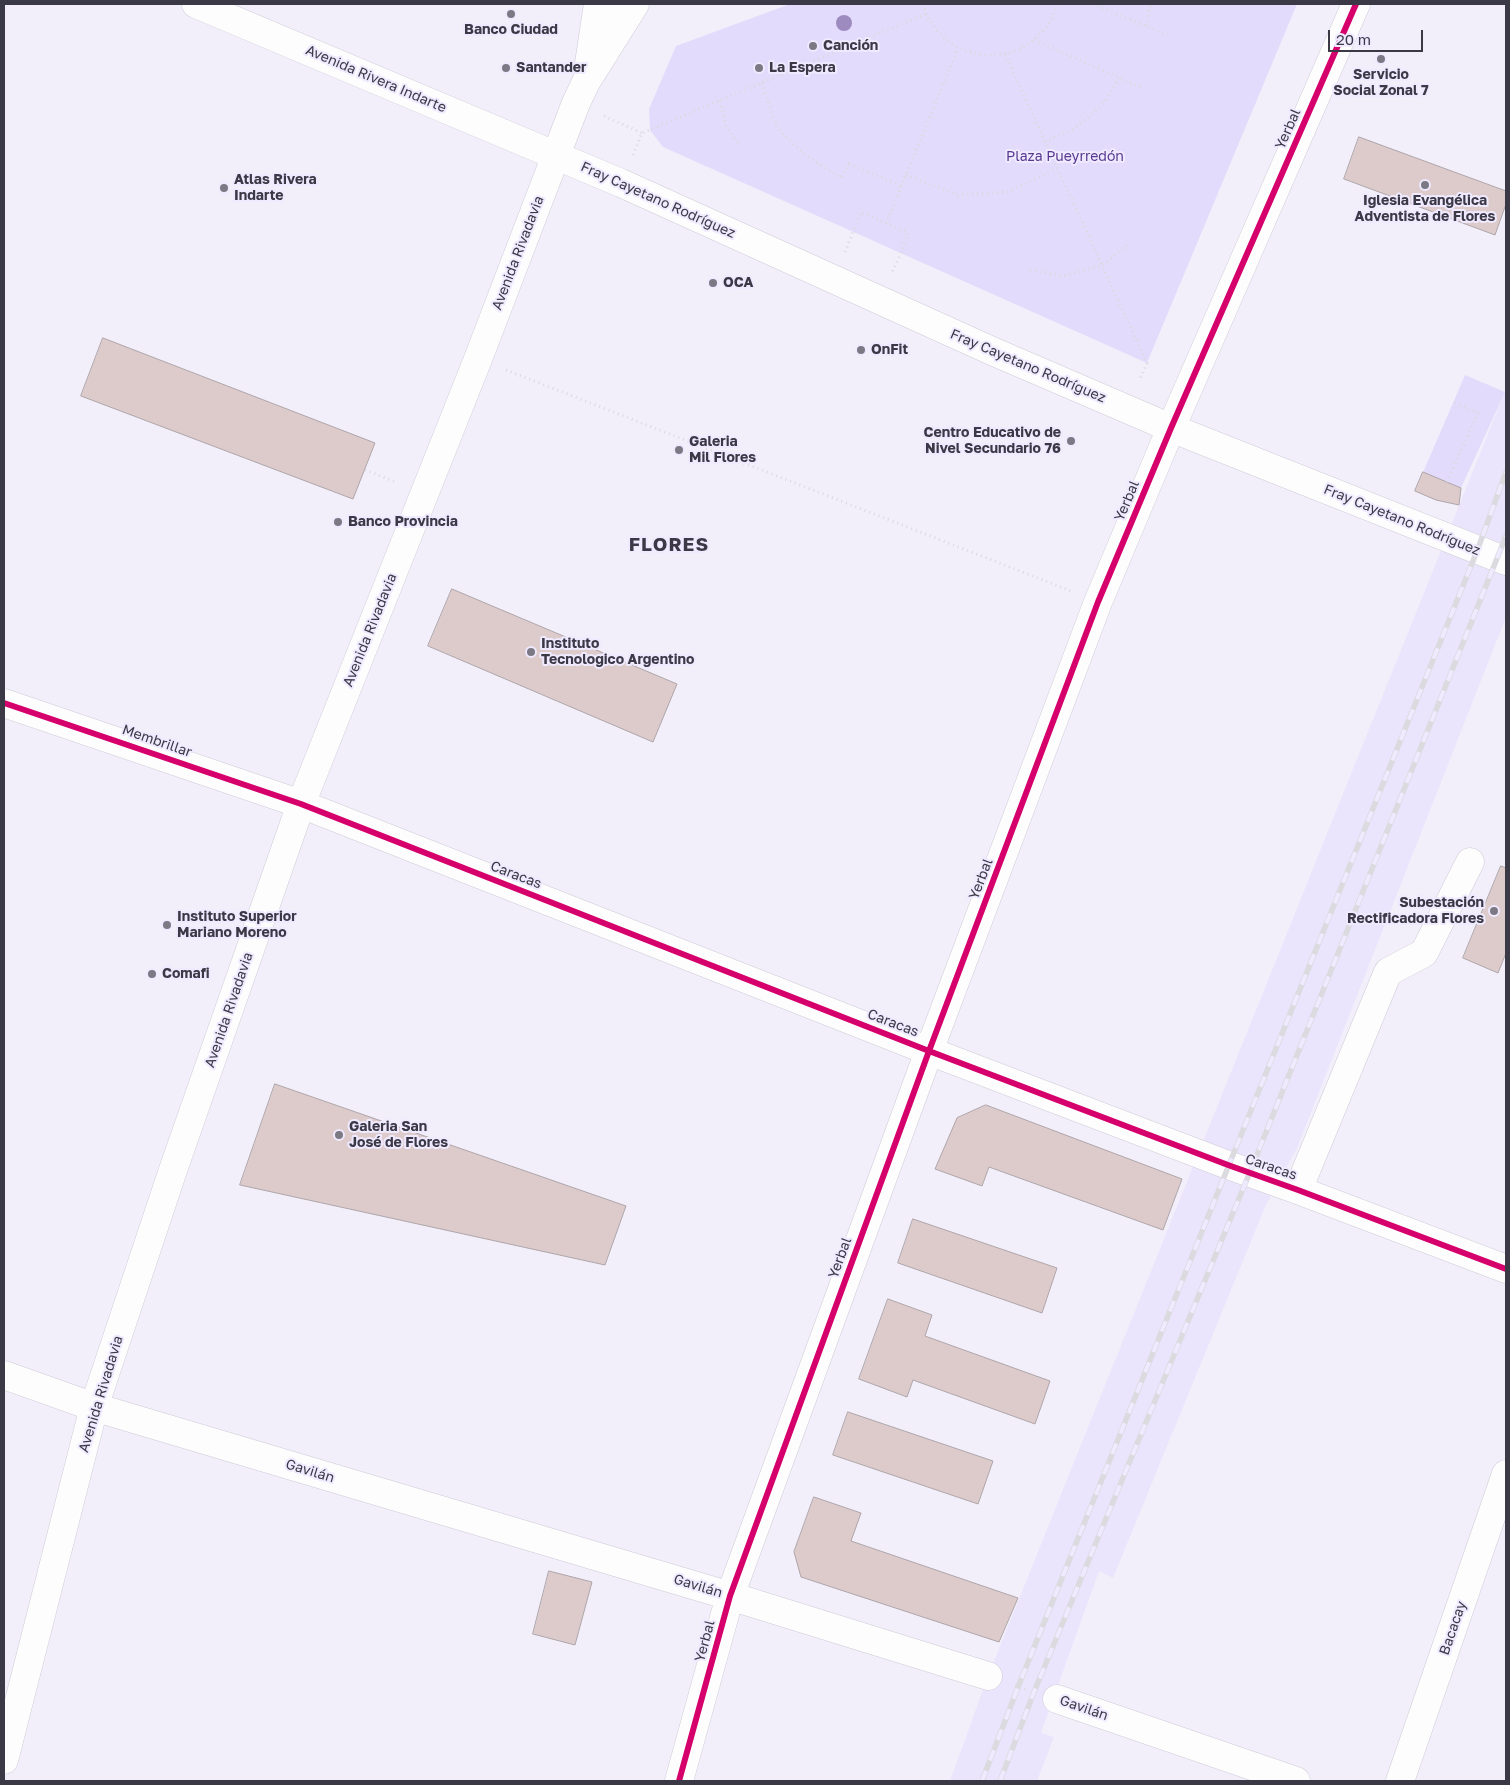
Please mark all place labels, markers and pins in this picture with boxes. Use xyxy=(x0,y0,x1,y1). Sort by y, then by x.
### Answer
marker: Banco Ciudad xyxy=(505,8,517,20)
place label: Banco Ciudad xyxy=(464,22,558,38)
place label: Canción xyxy=(823,38,878,54)
marker: Canción xyxy=(807,40,819,52)
marker: Servicio Social Zonal 7 xyxy=(1375,53,1387,65)
place label: Santander xyxy=(516,60,586,76)
place label: La Espera xyxy=(769,60,836,76)
marker: Santander xyxy=(500,62,512,74)
marker: La Espera xyxy=(753,62,765,74)
place label: Servicio Social Zonal 7 xyxy=(1333,67,1429,100)
place label: Atlas Rivera Indarte xyxy=(234,172,317,204)
marker: Iglesia Evangélica Adventista de Flores xyxy=(1419,179,1431,191)
marker: Atlas Rivera Indarte xyxy=(218,182,230,194)
place label: Iglesia Evangélica Adventista de Flores xyxy=(1355,193,1495,226)
place label: OCA xyxy=(723,275,753,291)
marker: OCA xyxy=(707,277,719,289)
place label: OnFit xyxy=(871,342,908,358)
marker: OnFit xyxy=(855,344,867,356)
place label: Centro Educativo de Nivel Secundario 76 xyxy=(923,425,1061,458)
place label: Galeria Mil Flores xyxy=(689,434,756,467)
marker: Centro Educativo de Nivel Secundario 76 xyxy=(1065,435,1077,447)
marker: Galeria Mil Flores xyxy=(673,444,685,456)
place label: Banco Provincia xyxy=(348,514,458,530)
marker: Banco Provincia xyxy=(332,516,344,528)
place label: Instituto Tecnologico Argentino xyxy=(541,636,694,669)
marker: Instituto Tecnologico Argentino xyxy=(525,646,537,658)
place label: Subestación Rectificadora Flores xyxy=(1347,895,1484,928)
marker: Subestación Rectificadora Flores xyxy=(1488,905,1500,917)
place label: Instituto Superior Mariano Moreno xyxy=(177,909,297,942)
marker: Instituto Superior Mariano Moreno xyxy=(161,919,173,931)
place label: Comafi xyxy=(162,966,210,982)
marker: Comafi xyxy=(146,968,158,980)
place label: Galeria San José de Flores xyxy=(349,1119,448,1152)
marker: Galeria San José de Flores xyxy=(333,1129,345,1141)

